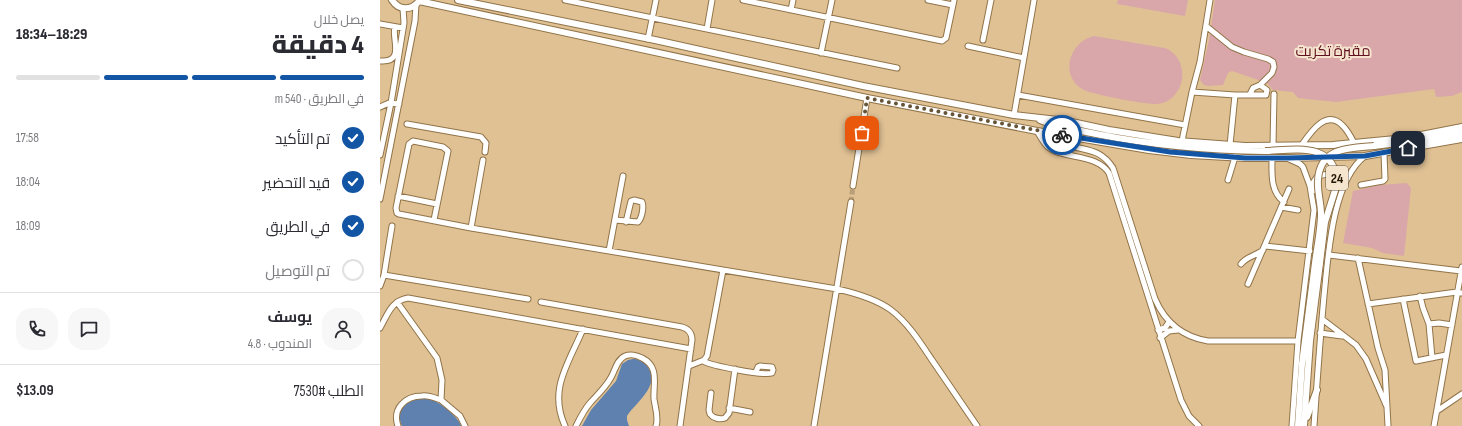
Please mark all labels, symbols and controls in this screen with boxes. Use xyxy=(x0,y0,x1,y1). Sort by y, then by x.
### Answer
text: يصل خلال xyxy=(314,12,364,28)
text: 18:29–18:34 xyxy=(16,25,87,44)
text: 4 دقيقة xyxy=(272,30,364,61)
park label: مقبرة تكريت xyxy=(1295,42,1371,61)
text: في الطريق · 540 m xyxy=(275,91,364,107)
courier xyxy=(1042,115,1082,155)
pin xyxy=(845,116,879,150)
icon: bag xyxy=(851,122,873,144)
icon: bike xyxy=(1051,124,1073,146)
icon: check xyxy=(342,127,364,149)
text: 17:58 xyxy=(16,130,39,146)
text: تم التأكيد xyxy=(275,130,330,149)
pin xyxy=(1391,131,1425,165)
icon: home xyxy=(1397,137,1419,159)
road number: 24 xyxy=(1326,166,1348,190)
icon: check xyxy=(342,171,364,193)
text: 18:04 xyxy=(16,174,40,190)
text: قيد التحضير xyxy=(263,174,330,193)
icon: check xyxy=(342,215,364,237)
text: 18:09 xyxy=(16,218,40,234)
text: في الطريق xyxy=(266,218,330,237)
text: تم التوصيل xyxy=(265,262,330,281)
button: phone xyxy=(16,308,58,350)
button: chat xyxy=(68,308,110,350)
text: يوسف xyxy=(267,308,312,327)
button: person xyxy=(322,308,364,350)
text: المندوب · 4.8 xyxy=(248,336,312,352)
text: $13.09 xyxy=(16,381,54,400)
text: الطلب #7530 xyxy=(294,382,364,401)

